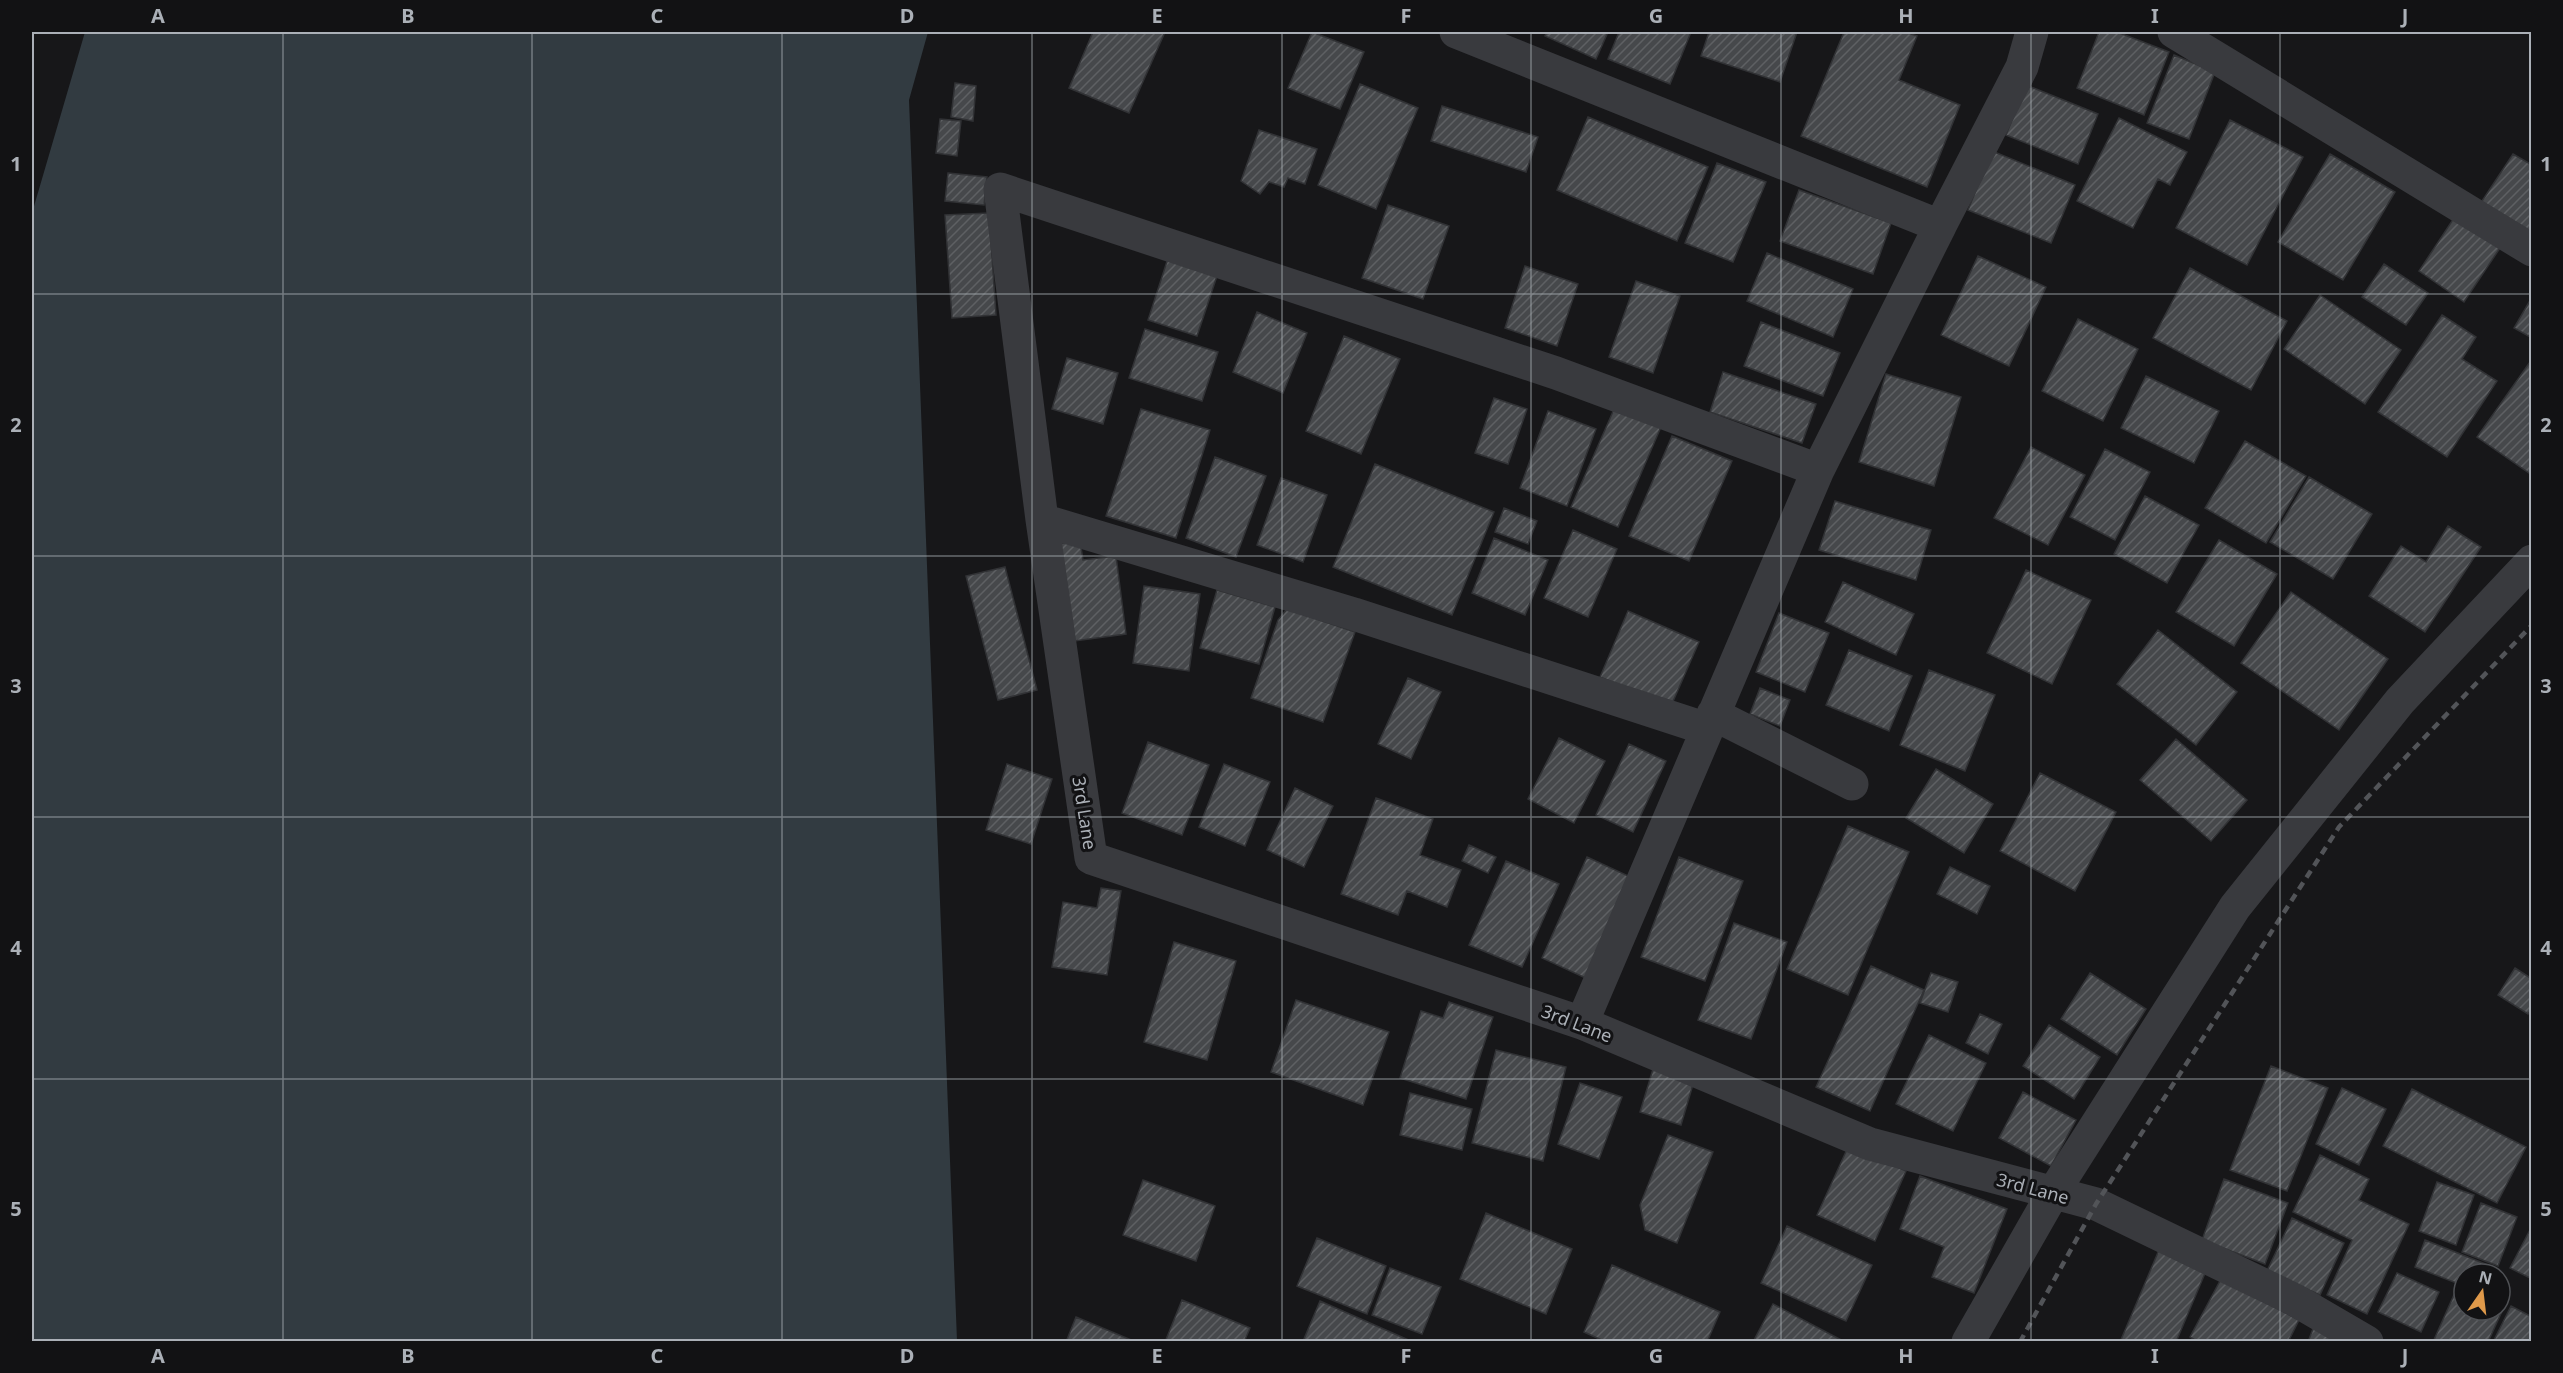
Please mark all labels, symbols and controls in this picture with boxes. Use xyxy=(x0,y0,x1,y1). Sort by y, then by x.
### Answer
text: A xyxy=(151,2,165,29)
text: B xyxy=(401,2,415,29)
text: C xyxy=(651,2,664,29)
text: D xyxy=(900,2,914,29)
text: E xyxy=(1151,2,1163,29)
text: F xyxy=(1401,2,1411,29)
text: G xyxy=(1649,2,1663,29)
text: H xyxy=(1898,2,1914,29)
text: I xyxy=(2151,2,2159,29)
text: J xyxy=(2400,2,2408,29)
text: 1 xyxy=(10,150,22,177)
text: 1 xyxy=(2540,150,2552,177)
text: 2 xyxy=(10,411,22,438)
text: 2 xyxy=(2540,411,2552,438)
text: 3 xyxy=(10,672,22,699)
text: 3 xyxy=(2540,672,2552,699)
street label: 3rd Lane xyxy=(1067,775,1103,851)
text: 4 xyxy=(10,934,22,961)
text: 4 xyxy=(2540,934,2552,961)
street label: 3rd Lane xyxy=(1538,999,1616,1047)
street label: 3rd Lane xyxy=(1994,1167,2072,1209)
text: 5 xyxy=(10,1195,22,1222)
text: 5 xyxy=(2540,1195,2552,1222)
north arrow xyxy=(2452,1262,2512,1322)
text: N xyxy=(2477,1265,2495,1290)
text: A xyxy=(151,1342,165,1369)
text: B xyxy=(401,1342,415,1369)
text: C xyxy=(651,1342,664,1369)
text: D xyxy=(900,1342,914,1369)
text: E xyxy=(1151,1342,1163,1369)
text: F xyxy=(1401,1342,1411,1369)
text: G xyxy=(1649,1342,1663,1369)
text: H xyxy=(1898,1342,1914,1369)
text: I xyxy=(2151,1342,2159,1369)
text: J xyxy=(2400,1342,2408,1369)

